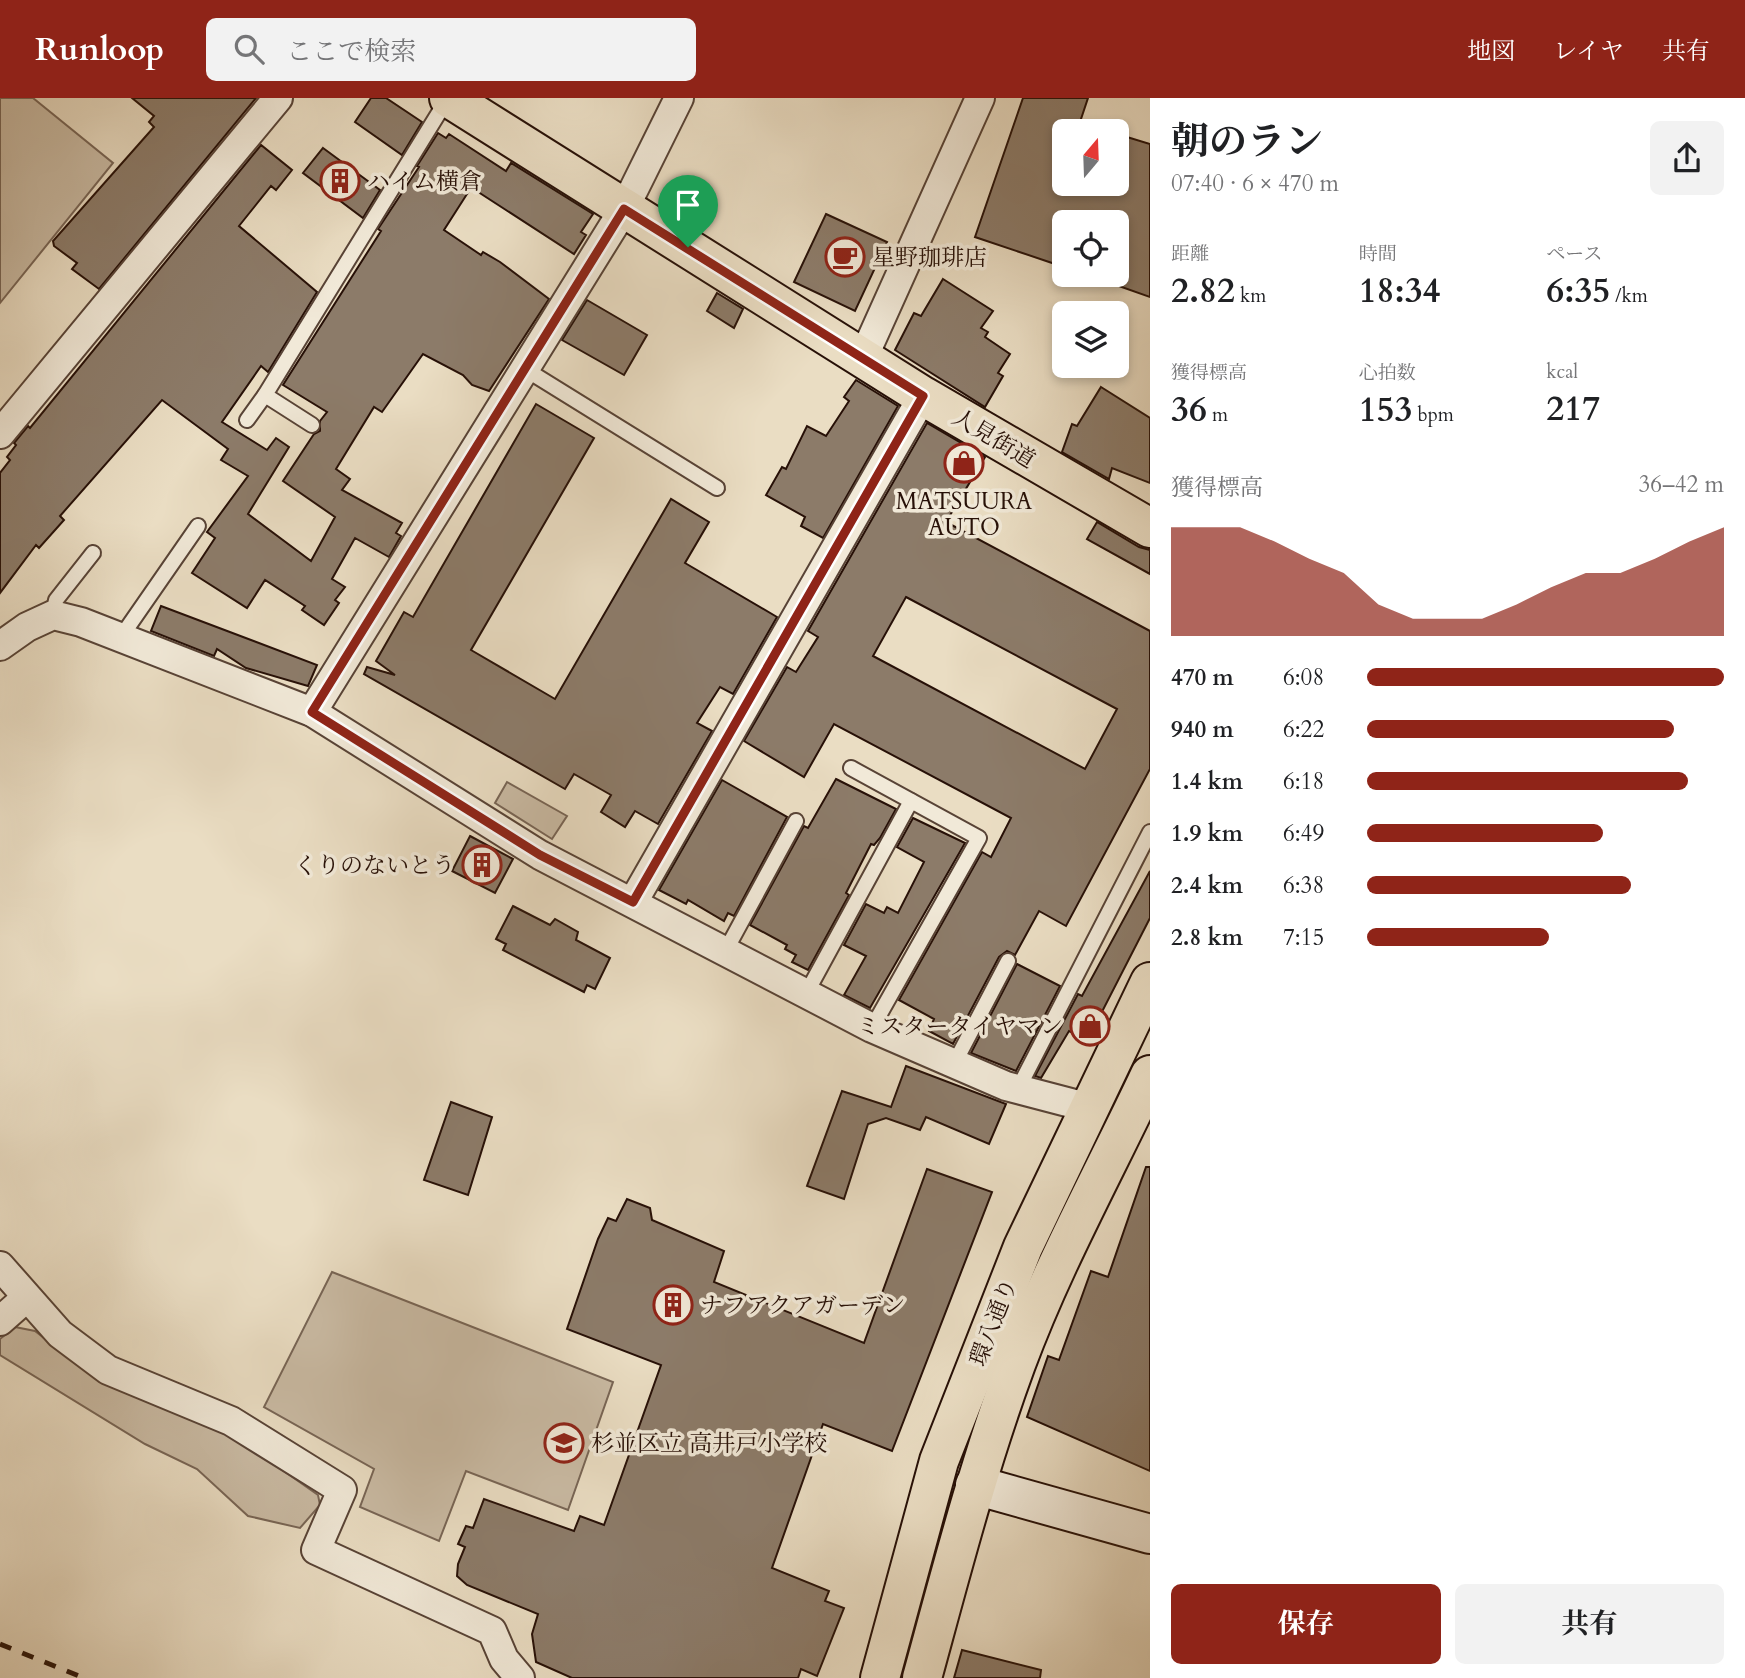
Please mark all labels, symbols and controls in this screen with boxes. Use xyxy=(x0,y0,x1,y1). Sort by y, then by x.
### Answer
search box xyxy=(206,18,696,81)
text: Runloop xyxy=(35,27,164,72)
icon: search xyxy=(230,30,268,68)
text: ここで検索 xyxy=(286,34,416,69)
text: 地図 xyxy=(1467,35,1515,68)
text: レイヤ xyxy=(1553,35,1624,68)
text: 共有 xyxy=(1662,35,1710,68)
text: 朝のラン xyxy=(1171,116,1323,168)
north arrow xyxy=(1052,119,1129,196)
map controls xyxy=(1052,119,1129,378)
button: share xyxy=(1650,121,1724,195)
building icon: ハイム横倉 xyxy=(319,160,361,202)
place label: ハイム横倉 xyxy=(367,166,482,197)
text: 07:40 · 6 × 470 m xyxy=(1171,168,1339,199)
pin xyxy=(658,175,718,247)
icon: arrive xyxy=(669,186,707,224)
button: locate xyxy=(1052,210,1129,287)
cafe icon: 星野珈琲店 xyxy=(824,236,866,278)
text: 距離 xyxy=(1171,241,1209,267)
text: 時間 xyxy=(1359,241,1397,267)
text: ペース xyxy=(1546,241,1602,267)
place label: 星野珈琲店 xyxy=(872,242,987,273)
text: 2.82 xyxy=(1171,267,1235,315)
text: 18:34 xyxy=(1359,267,1441,315)
text: 6:35 xyxy=(1546,267,1610,315)
text: km xyxy=(1235,283,1266,309)
text: /km xyxy=(1610,283,1648,309)
button: layers xyxy=(1052,301,1129,378)
text: kcal xyxy=(1546,359,1578,385)
text: 獲得標高 xyxy=(1171,360,1247,386)
text: 心拍数 xyxy=(1359,360,1416,386)
text: 217 xyxy=(1546,385,1600,433)
text: 36 xyxy=(1171,386,1207,434)
text: 153 xyxy=(1359,386,1412,434)
street label: 人見街道 xyxy=(946,401,1041,475)
text: m xyxy=(1207,402,1228,428)
text: bpm xyxy=(1412,402,1454,428)
shop icon: MATSUURA AUTO xyxy=(943,442,985,484)
text: 36–42 m xyxy=(1639,469,1724,500)
text: 獲得標高 xyxy=(1171,472,1263,503)
place label: MATSUURA AUTO xyxy=(896,486,1033,543)
text: 470 m xyxy=(1171,662,1234,693)
text: 6:08 xyxy=(1283,662,1324,693)
text: 940 m xyxy=(1171,714,1234,745)
text: 6:22 xyxy=(1283,714,1324,745)
text: 1.4 km xyxy=(1171,766,1243,797)
text: 6:18 xyxy=(1283,766,1324,797)
text: 1.9 km xyxy=(1171,818,1243,849)
text: 6:49 xyxy=(1283,818,1324,849)
building icon: くりのないとう xyxy=(461,844,503,886)
place label: くりのないとう xyxy=(294,850,455,881)
text: 2.4 km xyxy=(1171,870,1243,901)
text: 6:38 xyxy=(1283,870,1324,901)
text: 2.8 km xyxy=(1171,922,1243,953)
text: 7:15 xyxy=(1283,922,1324,953)
shop icon: ミスタータイヤマン xyxy=(1069,1005,1111,1047)
place label: ミスタータイヤマン xyxy=(856,1011,1063,1042)
street label: 環八通り xyxy=(963,1274,1024,1371)
building icon: ナフアクアガーデン xyxy=(652,1284,694,1326)
place label: ナフアクアガーデン xyxy=(700,1290,906,1321)
school or university icon: 杉並区立 高井戸小学校 xyxy=(543,1422,585,1464)
place label: 杉並区立 高井戸小学校 xyxy=(591,1428,827,1459)
button: 保存 xyxy=(1171,1584,1441,1664)
button: 共有 xyxy=(1455,1584,1724,1664)

